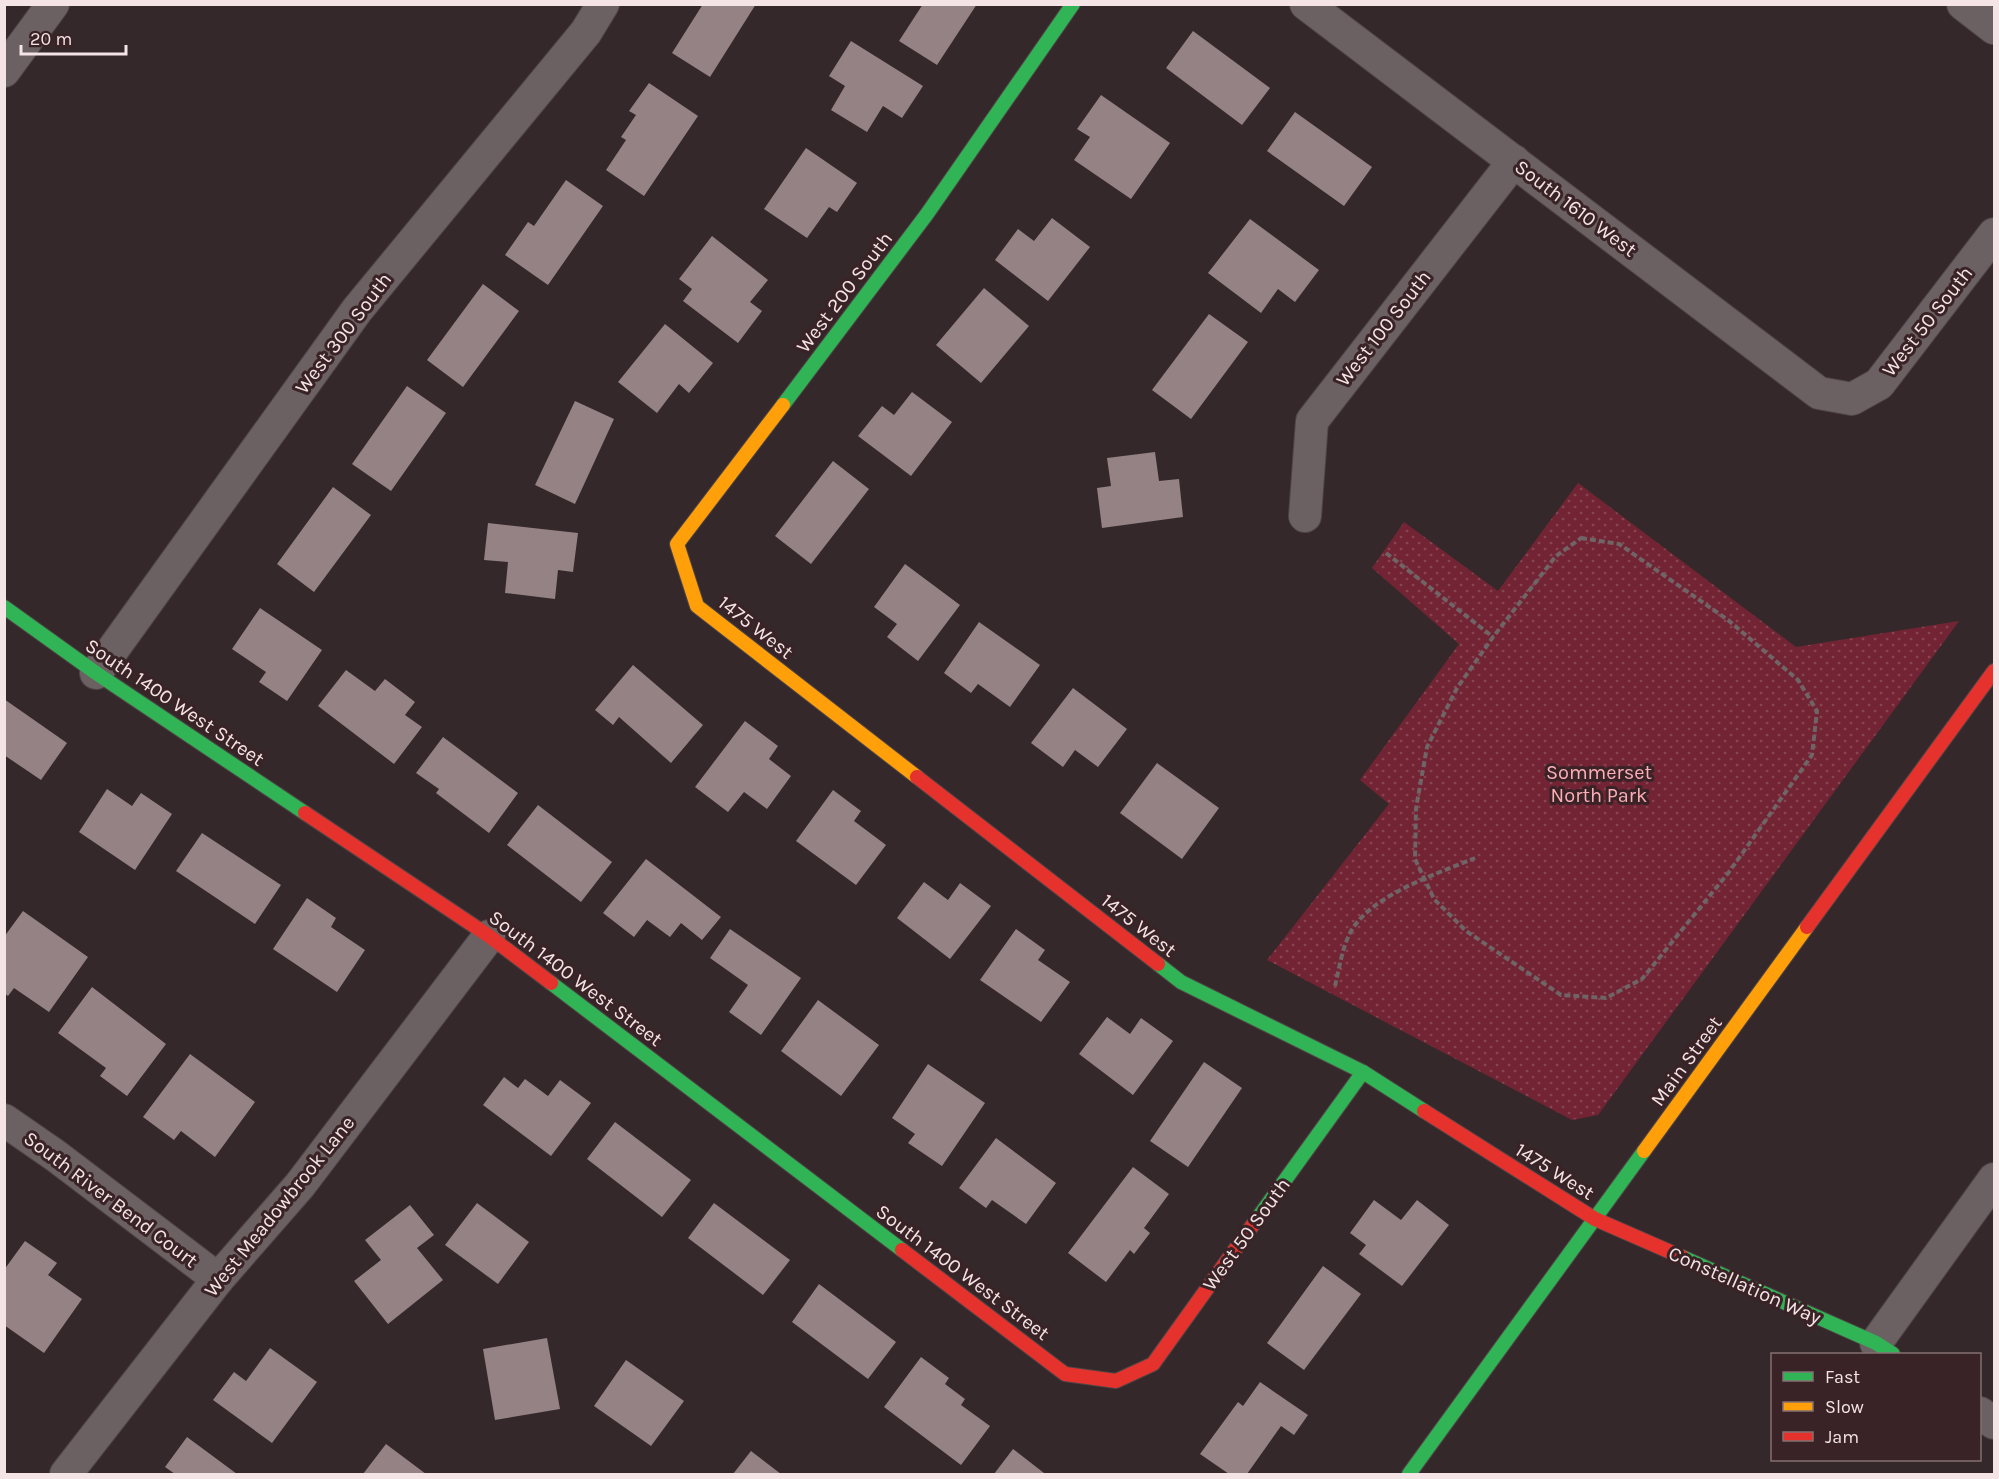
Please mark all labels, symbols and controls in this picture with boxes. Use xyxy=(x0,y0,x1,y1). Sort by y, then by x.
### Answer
scale bar xyxy=(21,18,126,56)
text: 20 m xyxy=(30,28,72,50)
street label: South 1610 West xyxy=(1510,155,1641,262)
street label: West 200 South xyxy=(792,227,897,357)
street label: West 50 South xyxy=(1877,262,1977,381)
street label: West 100 South xyxy=(1331,266,1436,391)
street label: West 300 South xyxy=(290,268,396,398)
street label: 1475 West xyxy=(714,591,798,664)
street label: South 1400 West Street xyxy=(81,634,269,771)
park label: Sommerset North Park xyxy=(1546,761,1653,807)
street label: 1475 West xyxy=(1097,889,1181,962)
street label: South 1400 West Street xyxy=(485,906,667,1051)
street label: Main Street xyxy=(1646,1011,1727,1111)
street label: West Meadowbrook Lane xyxy=(200,1111,359,1301)
street label: South River Bend Court xyxy=(19,1127,202,1272)
street label: 1475 West xyxy=(1511,1138,1599,1205)
street label: West 50 South xyxy=(1198,1174,1295,1295)
street label: South 1400 West Street xyxy=(872,1200,1054,1345)
street label: Constellation Way xyxy=(1665,1241,1825,1329)
legend xyxy=(1771,1353,1981,1461)
text: Fast xyxy=(1825,1366,1860,1388)
text: Slow xyxy=(1825,1396,1864,1418)
text: Jam xyxy=(1825,1426,1859,1448)

